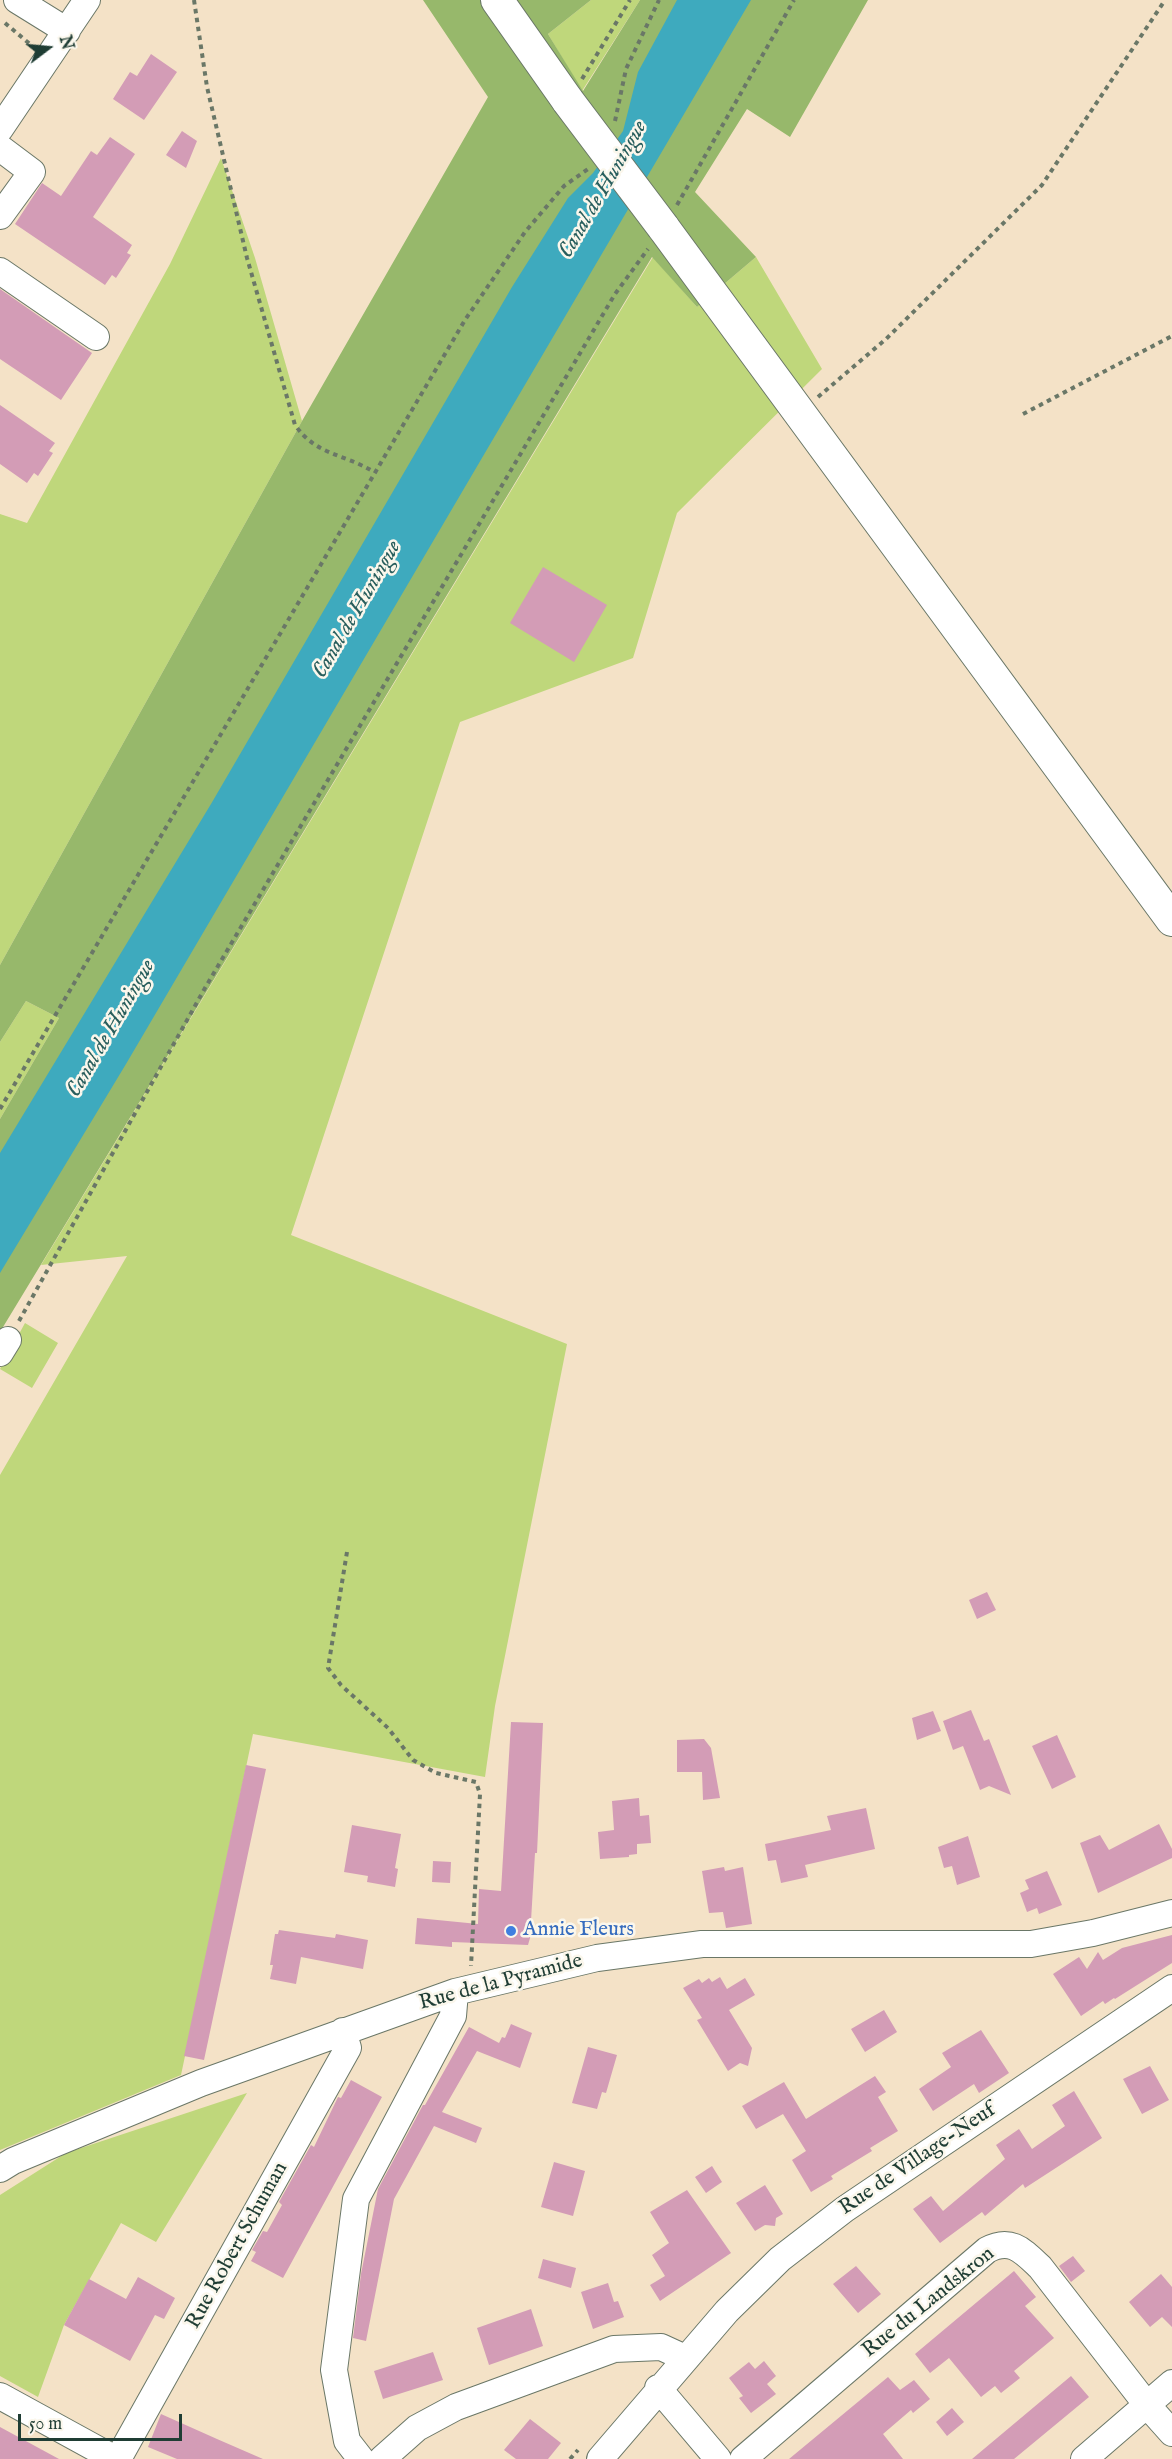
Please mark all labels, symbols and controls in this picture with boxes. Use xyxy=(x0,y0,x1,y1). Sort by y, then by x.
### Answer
north arrow xyxy=(18,18,78,78)
text: N xyxy=(54,34,77,52)
water label: Canal de Huningue xyxy=(554,117,654,263)
water label: Canal de Huningue xyxy=(308,537,408,683)
water label: Canal de Huningue xyxy=(62,956,162,1102)
place label: Annie Fleurs xyxy=(523,1918,634,1944)
marker: Annie Fleurs xyxy=(504,1924,518,1938)
street label: Rue de la Pyramide xyxy=(417,1949,585,2017)
street label: Rue de Village-Neuf xyxy=(835,2098,1001,2222)
street label: Rue Robert Schuman xyxy=(182,2158,294,2334)
street label: Rue du Landskron xyxy=(858,2242,1000,2364)
scale bar xyxy=(21,2402,184,2440)
text: 50 m xyxy=(29,2413,62,2436)

